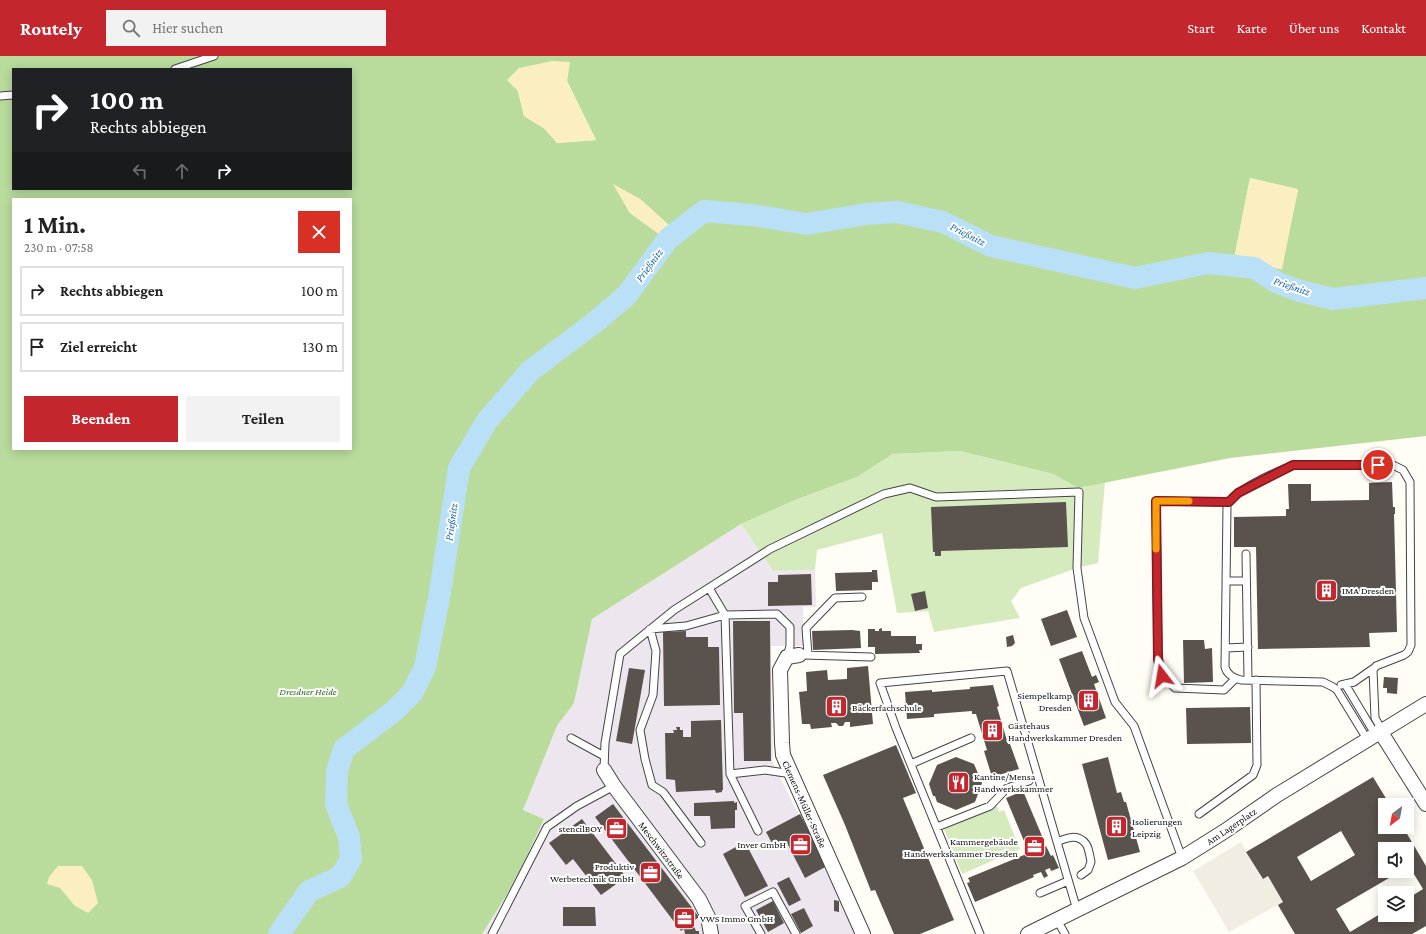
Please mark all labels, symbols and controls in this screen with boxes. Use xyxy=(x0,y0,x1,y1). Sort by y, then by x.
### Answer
search box xyxy=(106,10,386,46)
icon: search xyxy=(120,17,142,39)
text: Routely xyxy=(20,18,82,39)
text: Hier suchen xyxy=(152,20,223,36)
text: Start xyxy=(1188,20,1215,36)
text: Karte xyxy=(1237,20,1267,36)
text: Über uns xyxy=(1289,20,1339,36)
text: Kontakt xyxy=(1361,20,1406,36)
icon: right xyxy=(24,84,76,136)
text: 100 m xyxy=(90,84,164,115)
text: Rechts abbiegen xyxy=(90,117,207,137)
icon: left xyxy=(129,160,151,182)
icon: ahead xyxy=(171,160,193,182)
icon: right xyxy=(213,160,235,182)
text: 1 Min. xyxy=(24,211,86,238)
button: close xyxy=(298,211,340,253)
water label: Prießnitz xyxy=(948,220,988,249)
text: 230 m · 07:58 xyxy=(24,240,94,255)
water label: Prießnitz xyxy=(633,246,666,284)
water label: Prießnitz xyxy=(1272,274,1313,299)
icon: right xyxy=(26,280,48,302)
text: Rechts abbiegen xyxy=(60,283,163,299)
text: 100 m xyxy=(301,283,338,299)
icon: arrive xyxy=(26,336,48,358)
text: Ziel erreicht xyxy=(60,339,137,355)
text: 130 m xyxy=(303,339,338,355)
button: Beenden xyxy=(24,396,178,442)
button: Teilen xyxy=(186,396,340,442)
pin xyxy=(1361,448,1395,482)
icon: arrive xyxy=(1367,454,1389,476)
water label: Prießnitz xyxy=(442,502,461,542)
building icon: IMA Dresden xyxy=(1314,577,1340,603)
place label: IMA Dresden xyxy=(1342,585,1395,596)
position arrow xyxy=(1141,655,1183,697)
park label: Dresdner Heide xyxy=(279,686,337,697)
building icon: Siempelkamp Dresden xyxy=(1075,688,1101,714)
place label: Siempelkamp Dresden xyxy=(1017,690,1073,713)
building icon: Bäckerfachschule xyxy=(823,694,849,720)
place label: Bäckerfachschule xyxy=(852,702,922,713)
building icon: Gästehaus Handwerkskammer Dresden xyxy=(980,718,1006,744)
place label: Gästehaus Handwerkskammer Dresden xyxy=(1008,720,1123,743)
street label: Clemens-Müller-Straße xyxy=(780,759,829,850)
restaurant icon: Kantine/Mensa Handwerkskammer xyxy=(945,769,971,795)
place label: Kantine/Mensa Handwerkskammer xyxy=(974,771,1053,794)
north arrow xyxy=(1378,798,1414,834)
map controls xyxy=(1378,798,1414,922)
street label: Am Lagerplatz xyxy=(1204,806,1258,847)
building icon: Isolierungen Leipzig xyxy=(1103,814,1129,840)
office icon: stencilBOY xyxy=(604,815,630,841)
place label: Isolierungen Leipzig xyxy=(1132,816,1183,839)
street label: Meschwitzstraße xyxy=(637,820,687,882)
place label: stencilBOY xyxy=(559,823,603,834)
office icon: Inver GmbH xyxy=(788,831,814,857)
office icon: Kammergebäude Handwerkskammer Dresden xyxy=(1021,834,1047,860)
place label: Kammergebäude Handwerkskammer Dresden xyxy=(904,836,1019,859)
place label: Inver GmbH xyxy=(737,839,786,850)
button: sound xyxy=(1378,842,1414,878)
office icon: Produktiv Werbetechnik GmbH xyxy=(637,859,663,885)
place label: Produktiv Werbetechnik GmbH xyxy=(550,861,634,884)
button: layers xyxy=(1378,886,1414,922)
office icon: VWS Immo GmbH xyxy=(672,905,698,931)
place label: VWS Immo GmbH xyxy=(700,913,774,924)

